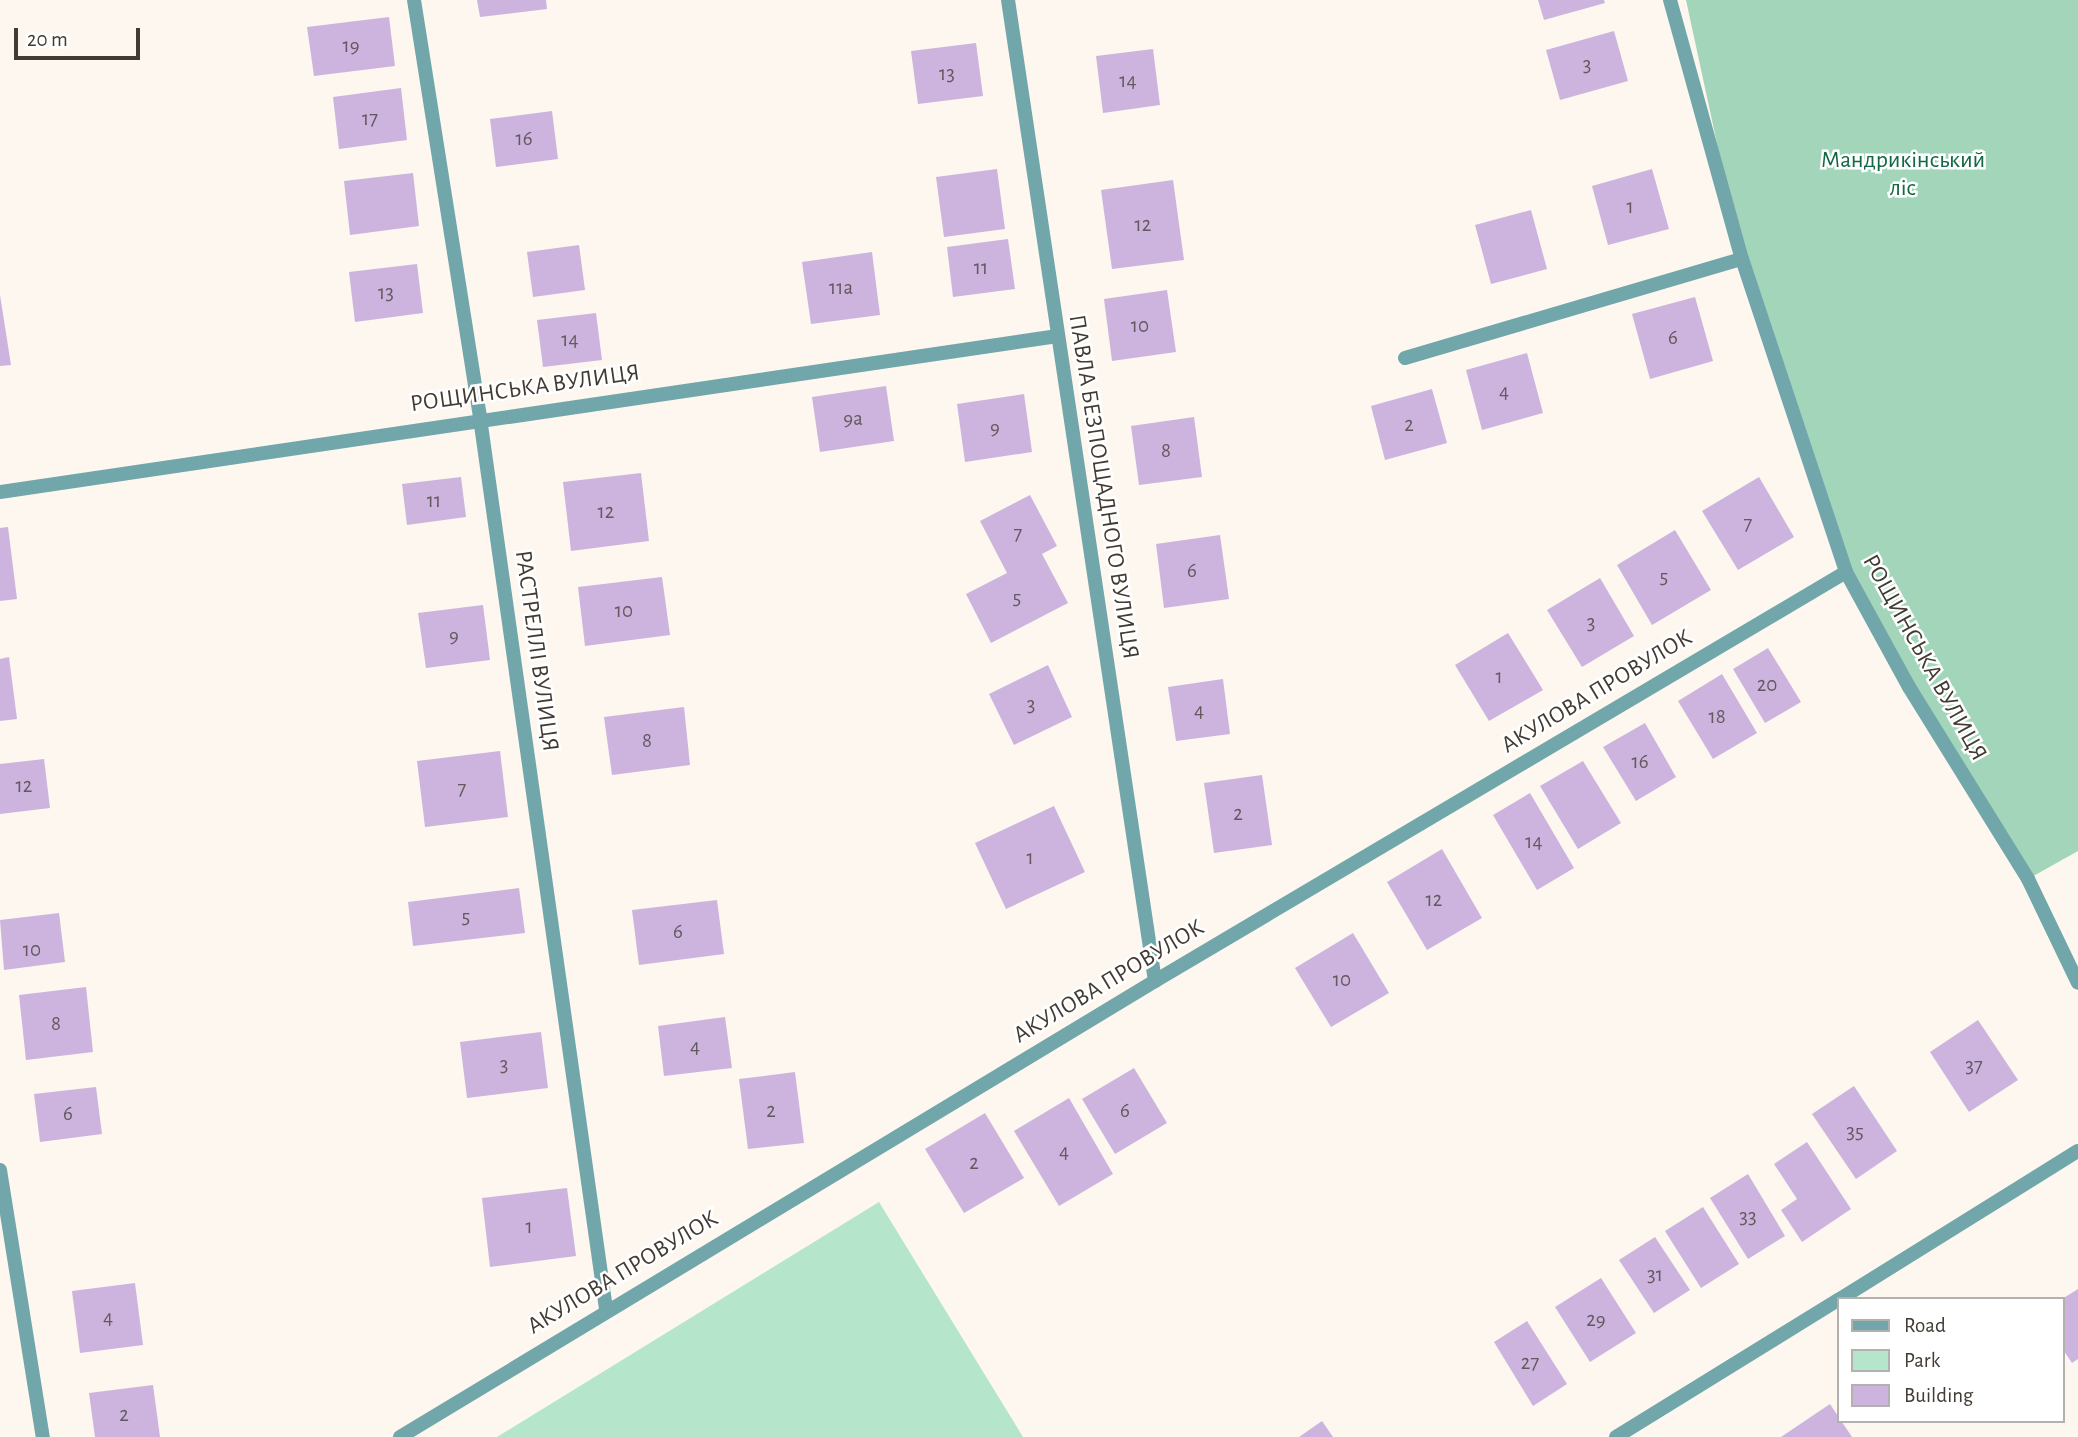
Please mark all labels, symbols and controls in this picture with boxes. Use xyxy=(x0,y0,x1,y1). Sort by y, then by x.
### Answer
scale bar xyxy=(18,14,144,58)
text: 20 m xyxy=(27,29,68,50)
house number: 19 xyxy=(342,33,360,59)
house number: 3 xyxy=(1583,52,1591,78)
house number: 13 xyxy=(939,61,955,87)
house number: 14 xyxy=(1119,68,1137,94)
house number: 17 xyxy=(362,106,378,132)
house number: 16 xyxy=(515,126,533,152)
park label: Мандрикінський ліс xyxy=(1821,147,1985,203)
house number: 1 xyxy=(1626,194,1634,220)
house number: 12 xyxy=(1135,212,1151,238)
house number: 11 xyxy=(974,255,988,281)
house number: 11а xyxy=(829,275,853,301)
house number: 13 xyxy=(378,280,394,306)
street label: ПАВЛА БЕЗПОЩАДНОГО ВУЛИЦЯ xyxy=(1062,313,1144,661)
house number: 10 xyxy=(1131,313,1149,339)
house number: 6 xyxy=(1668,325,1678,351)
house number: 14 xyxy=(561,327,579,353)
street label: РОЩИНСЬКА ВУЛИЦЯ xyxy=(408,359,642,419)
house number: 4 xyxy=(1499,379,1509,405)
house number: 9а xyxy=(843,406,863,432)
house number: 2 xyxy=(1404,412,1414,438)
house number: 9 xyxy=(990,415,1000,441)
house number: 8 xyxy=(1161,438,1171,464)
house number: 11 xyxy=(427,488,441,514)
house number: 12 xyxy=(598,499,614,525)
house number: 7 xyxy=(1744,511,1752,537)
house number: 7 xyxy=(1014,521,1022,547)
street label: РАСТРЕЛЛІ ВУЛИЦЯ xyxy=(508,548,564,754)
street label: РОЩИНСЬКА ВУЛИЦЯ xyxy=(1855,550,1993,766)
house number: 6 xyxy=(1187,558,1197,584)
house number: 5 xyxy=(1660,564,1668,590)
house number: 5 xyxy=(1013,585,1021,611)
house number: 10 xyxy=(615,598,633,624)
house number: 3 xyxy=(1587,610,1595,636)
house number: 9 xyxy=(449,623,459,649)
street label: АКУЛОВА ПРОВУЛОК xyxy=(1496,624,1698,760)
house number: 1 xyxy=(1495,664,1503,690)
house number: 20 xyxy=(1757,672,1777,698)
house number: 3 xyxy=(1027,692,1035,718)
house number: 4 xyxy=(1194,698,1204,724)
house number: 18 xyxy=(1708,704,1726,730)
house number: 8 xyxy=(642,728,652,754)
house number: 16 xyxy=(1631,749,1649,775)
house number: 12 xyxy=(16,773,32,799)
house number: 7 xyxy=(458,776,466,802)
house number: 2 xyxy=(1233,801,1243,827)
house number: 14 xyxy=(1525,829,1543,855)
house number: 1 xyxy=(1026,845,1034,871)
house number: 12 xyxy=(1426,887,1442,913)
house number: 5 xyxy=(462,904,470,930)
street label: АКУЛОВА ПРОВУЛОК xyxy=(1008,914,1210,1050)
house number: 6 xyxy=(673,919,683,945)
house number: 10 xyxy=(23,937,41,963)
house number: 10 xyxy=(1333,967,1351,993)
house number: 8 xyxy=(51,1011,61,1037)
house number: 4 xyxy=(690,1034,700,1060)
house number: 3 xyxy=(500,1052,508,1078)
house number: 37 xyxy=(1965,1053,1983,1079)
house number: 2 xyxy=(766,1098,776,1124)
house number: 6 xyxy=(1120,1098,1130,1124)
house number: 6 xyxy=(63,1101,73,1127)
house number: 35 xyxy=(1846,1119,1864,1145)
house number: 4 xyxy=(1059,1139,1069,1165)
house number: 2 xyxy=(969,1150,979,1176)
house number: 33 xyxy=(1739,1204,1757,1230)
street label: АКУЛОВА ПРОВУЛОК xyxy=(522,1205,724,1341)
house number: 1 xyxy=(525,1214,533,1240)
house number: 31 xyxy=(1647,1262,1663,1288)
legend xyxy=(1836,1297,2064,1423)
house number: 4 xyxy=(103,1305,113,1331)
house number: 29 xyxy=(1586,1307,1606,1333)
text: Road xyxy=(1904,1315,1946,1336)
house number: 27 xyxy=(1521,1350,1539,1376)
text: Park xyxy=(1904,1350,1940,1371)
text: Building xyxy=(1904,1385,1973,1406)
house number: 2 xyxy=(119,1402,129,1428)

